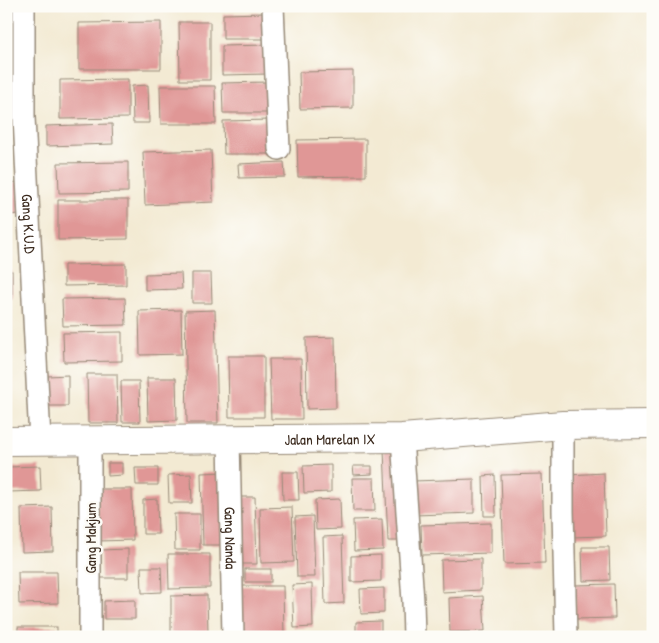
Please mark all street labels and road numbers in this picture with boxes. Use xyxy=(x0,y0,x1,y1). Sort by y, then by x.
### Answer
street label: Gang K.U.D xyxy=(17,194,41,255)
street label: Jalan Marelan IX xyxy=(284,428,375,449)
street label: Gang Makjum xyxy=(80,503,101,573)
street label: Gang Nanda xyxy=(220,507,242,570)

